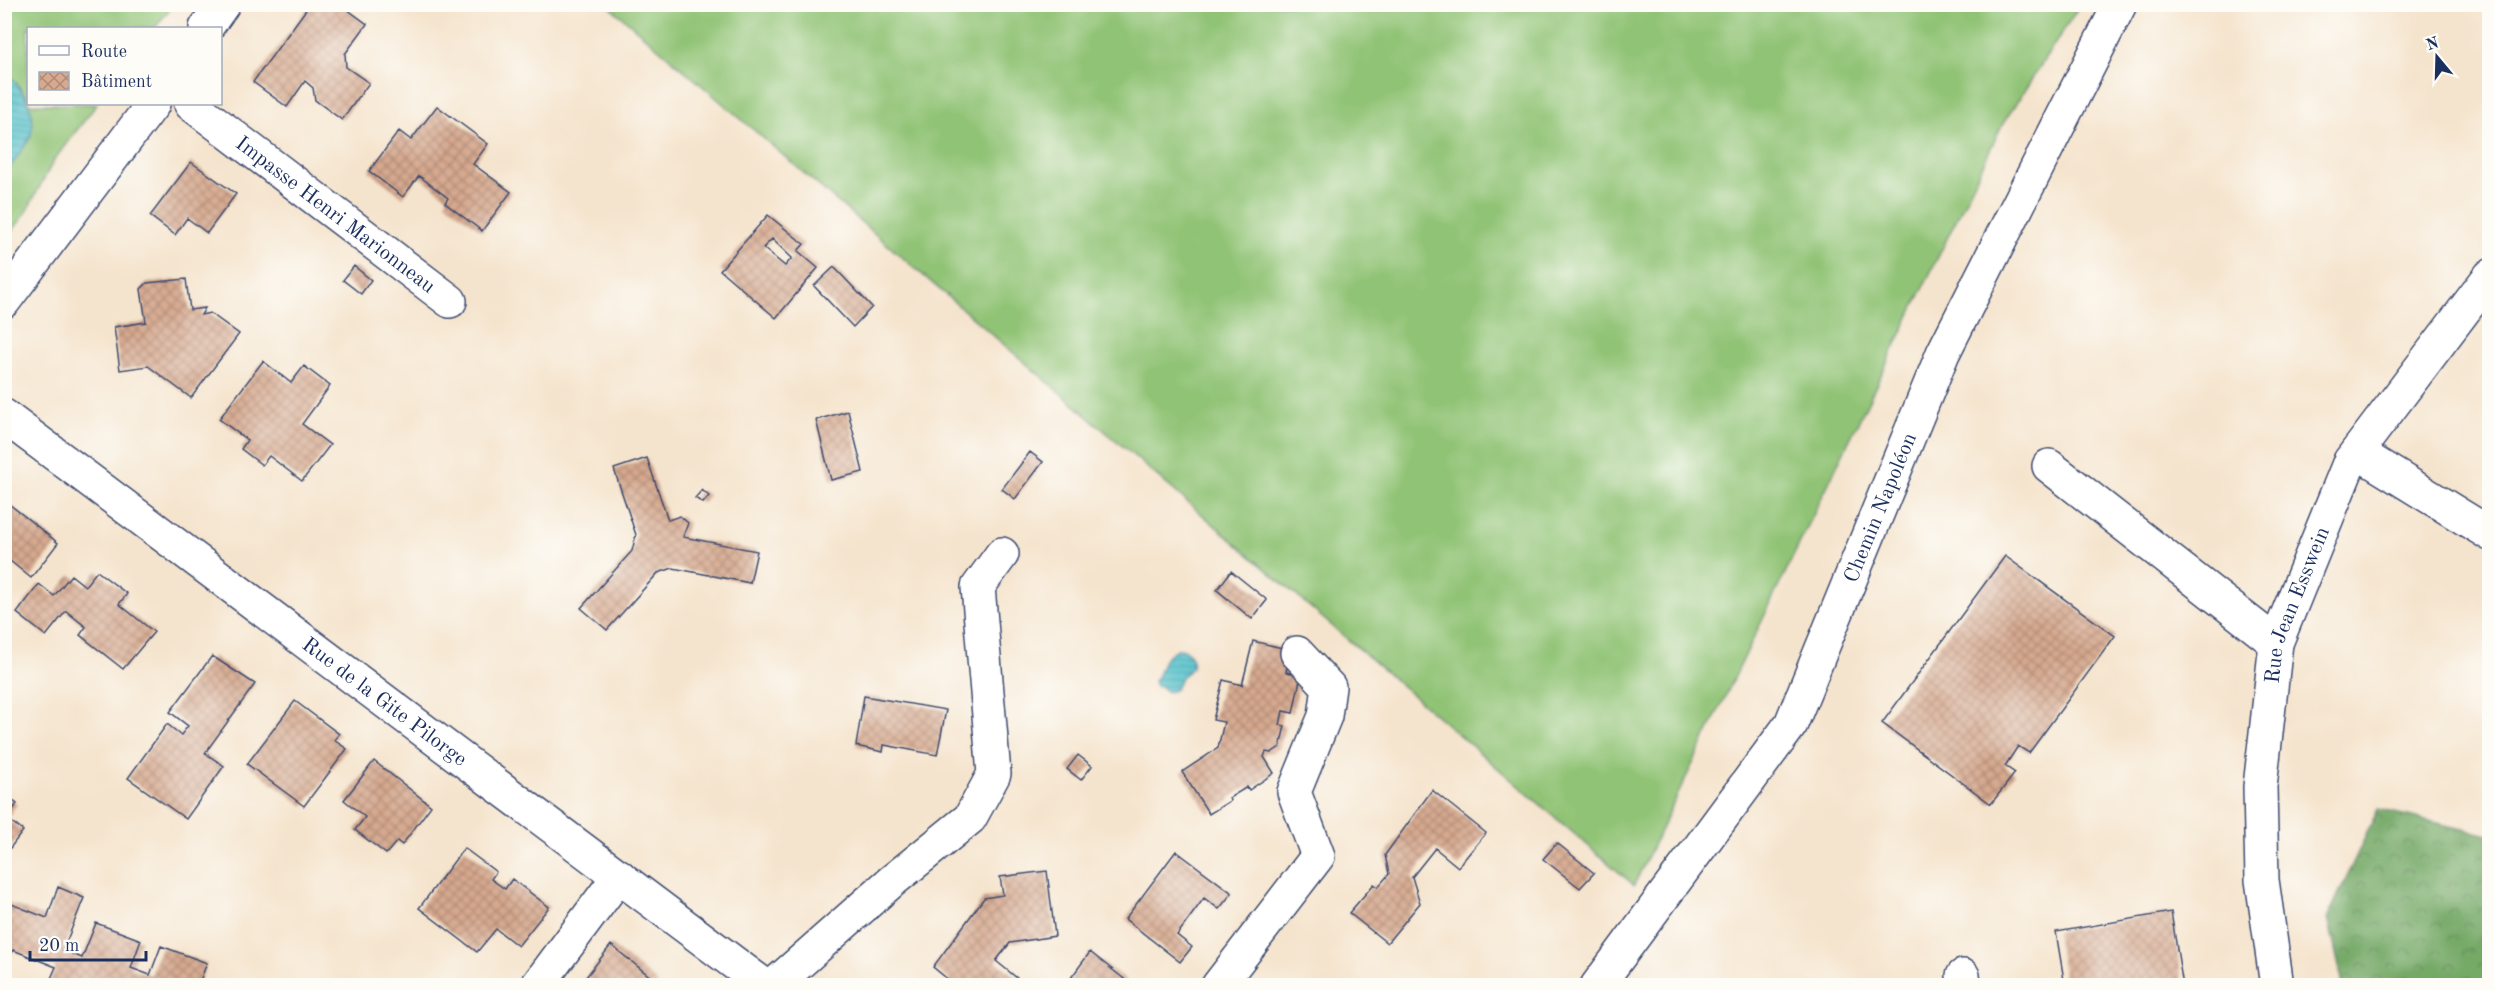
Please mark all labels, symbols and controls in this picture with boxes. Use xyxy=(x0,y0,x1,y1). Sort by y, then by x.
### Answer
legend xyxy=(27,27,222,105)
north arrow xyxy=(2407,27,2467,87)
text: N xyxy=(2424,35,2442,54)
text: Route xyxy=(81,43,127,61)
text: Bâtiment xyxy=(81,73,152,91)
street label: Impasse Henri Marionneau xyxy=(231,133,439,298)
street label: Chemin Napoléon xyxy=(1841,430,1921,586)
street label: Rue Jean Esswein xyxy=(2263,524,2334,685)
street label: Rue de la Gite Pilorge xyxy=(298,634,470,771)
scale bar xyxy=(30,924,146,962)
text: 20 m xyxy=(39,937,79,955)

